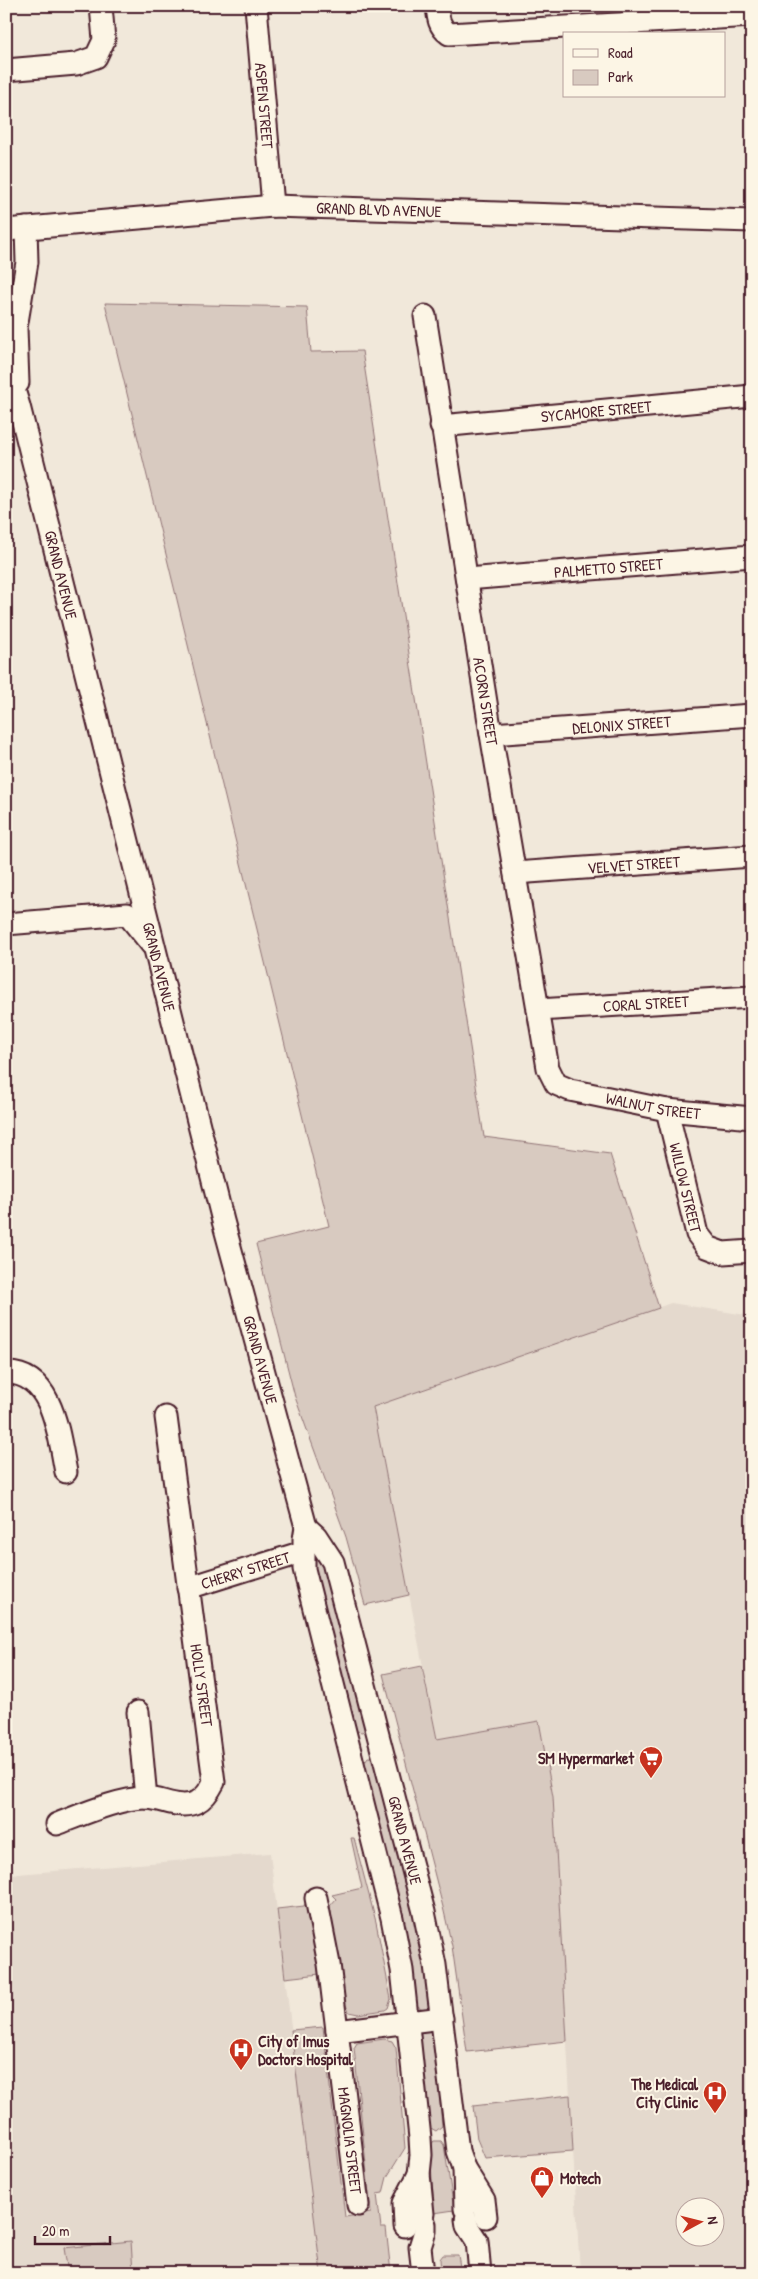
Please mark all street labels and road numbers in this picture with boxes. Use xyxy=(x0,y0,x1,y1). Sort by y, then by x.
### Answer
street label: ASPEN STREET xyxy=(250,62,279,150)
street label: GRAND BLVD AVENUE xyxy=(316,196,442,222)
street label: SYCAMORE STREET xyxy=(540,395,653,427)
street label: GRAND AVENUE xyxy=(40,528,83,622)
street label: PALMETTO STREET xyxy=(553,552,664,583)
street label: ACORN STREET xyxy=(468,656,504,747)
street label: DELONIX STREET xyxy=(572,710,672,739)
street label: VELVET STREET xyxy=(586,850,681,879)
street label: GRAND AVENUE xyxy=(138,920,181,1013)
street label: CORAL STREET xyxy=(602,990,690,1017)
street label: WALNUT STREET xyxy=(604,1087,702,1124)
street label: WILLOW STREET xyxy=(664,1141,707,1235)
street label: GRAND AVENUE xyxy=(238,1313,283,1407)
street label: CHERRY STREET xyxy=(198,1546,293,1594)
street label: HOLLY STREET xyxy=(185,1642,219,1728)
street label: GRAND AVENUE xyxy=(383,1793,427,1887)
street label: MAGNOLIA STREET xyxy=(333,2086,368,2196)

